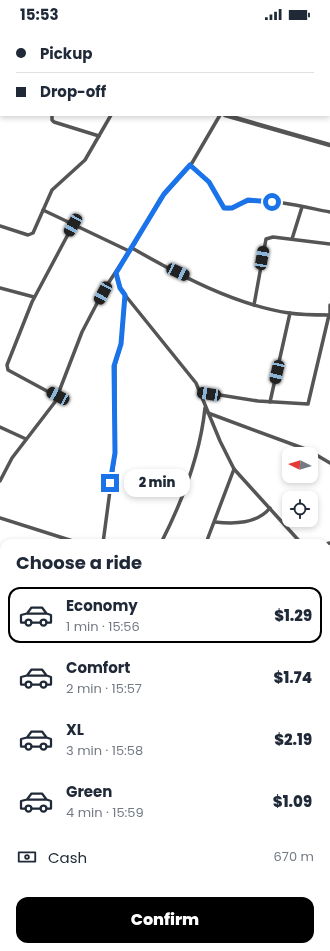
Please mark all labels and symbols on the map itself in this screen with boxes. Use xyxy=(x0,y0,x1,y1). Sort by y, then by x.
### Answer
route start xyxy=(263,193,281,211)
car xyxy=(62,212,84,238)
car xyxy=(254,245,270,271)
car xyxy=(165,261,191,283)
car xyxy=(92,280,114,306)
car xyxy=(268,359,286,385)
car xyxy=(45,385,71,407)
car xyxy=(196,386,222,402)
north arrow xyxy=(282,447,318,483)
callout: 2 min xyxy=(124,469,190,497)
route end xyxy=(101,474,119,492)

